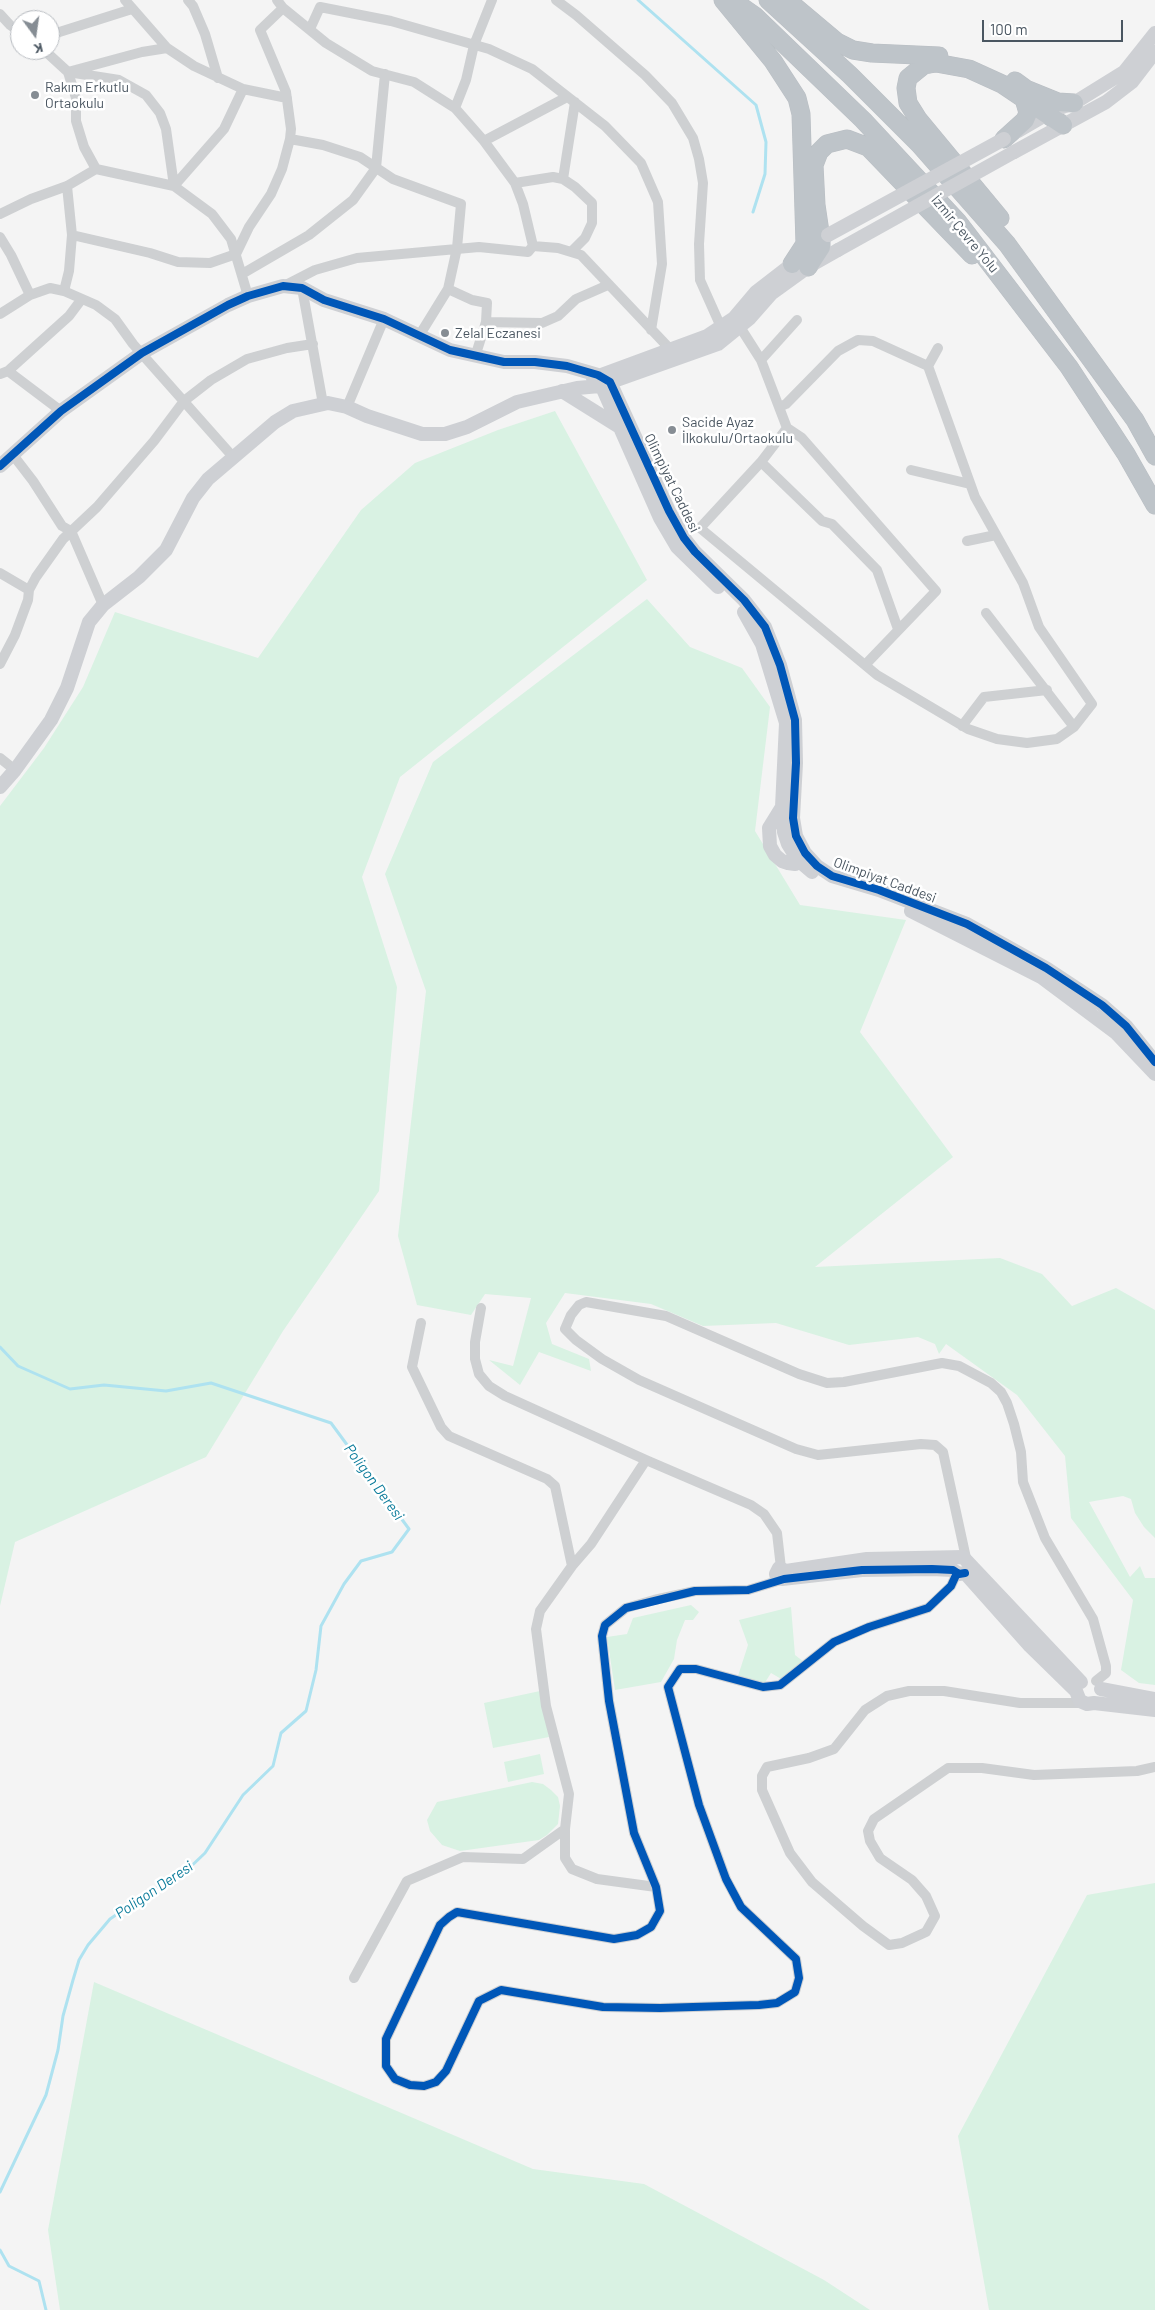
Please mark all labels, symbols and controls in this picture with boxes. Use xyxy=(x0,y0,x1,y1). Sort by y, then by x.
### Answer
north arrow xyxy=(10,10,60,60)
scale bar xyxy=(985,10,1126,42)
text: 100 m xyxy=(990,20,1028,38)
text: K xyxy=(32,40,45,58)
place label: Rakım Erkutlu Ortaokulu xyxy=(45,79,129,111)
marker: Rakım Erkutlu Ortaokulu xyxy=(29,89,41,101)
street label: İzmir Çevre Yolu xyxy=(928,192,1002,276)
place label: Zelal Eczanesi xyxy=(455,325,541,341)
marker: Zelal Eczanesi xyxy=(439,327,451,339)
place label: Sacide Ayaz İlkokulu/Ortaokulu xyxy=(682,414,793,447)
marker: Sacide Ayaz İlkokulu/Ortaokulu xyxy=(666,424,678,436)
street label: Olimpiyat Caddesi xyxy=(641,431,703,535)
street label: Olimpiyat Caddesi xyxy=(831,854,939,906)
water label: Poligon Deresi xyxy=(340,1440,408,1524)
water label: Poligon Deresi xyxy=(112,1857,196,1923)

